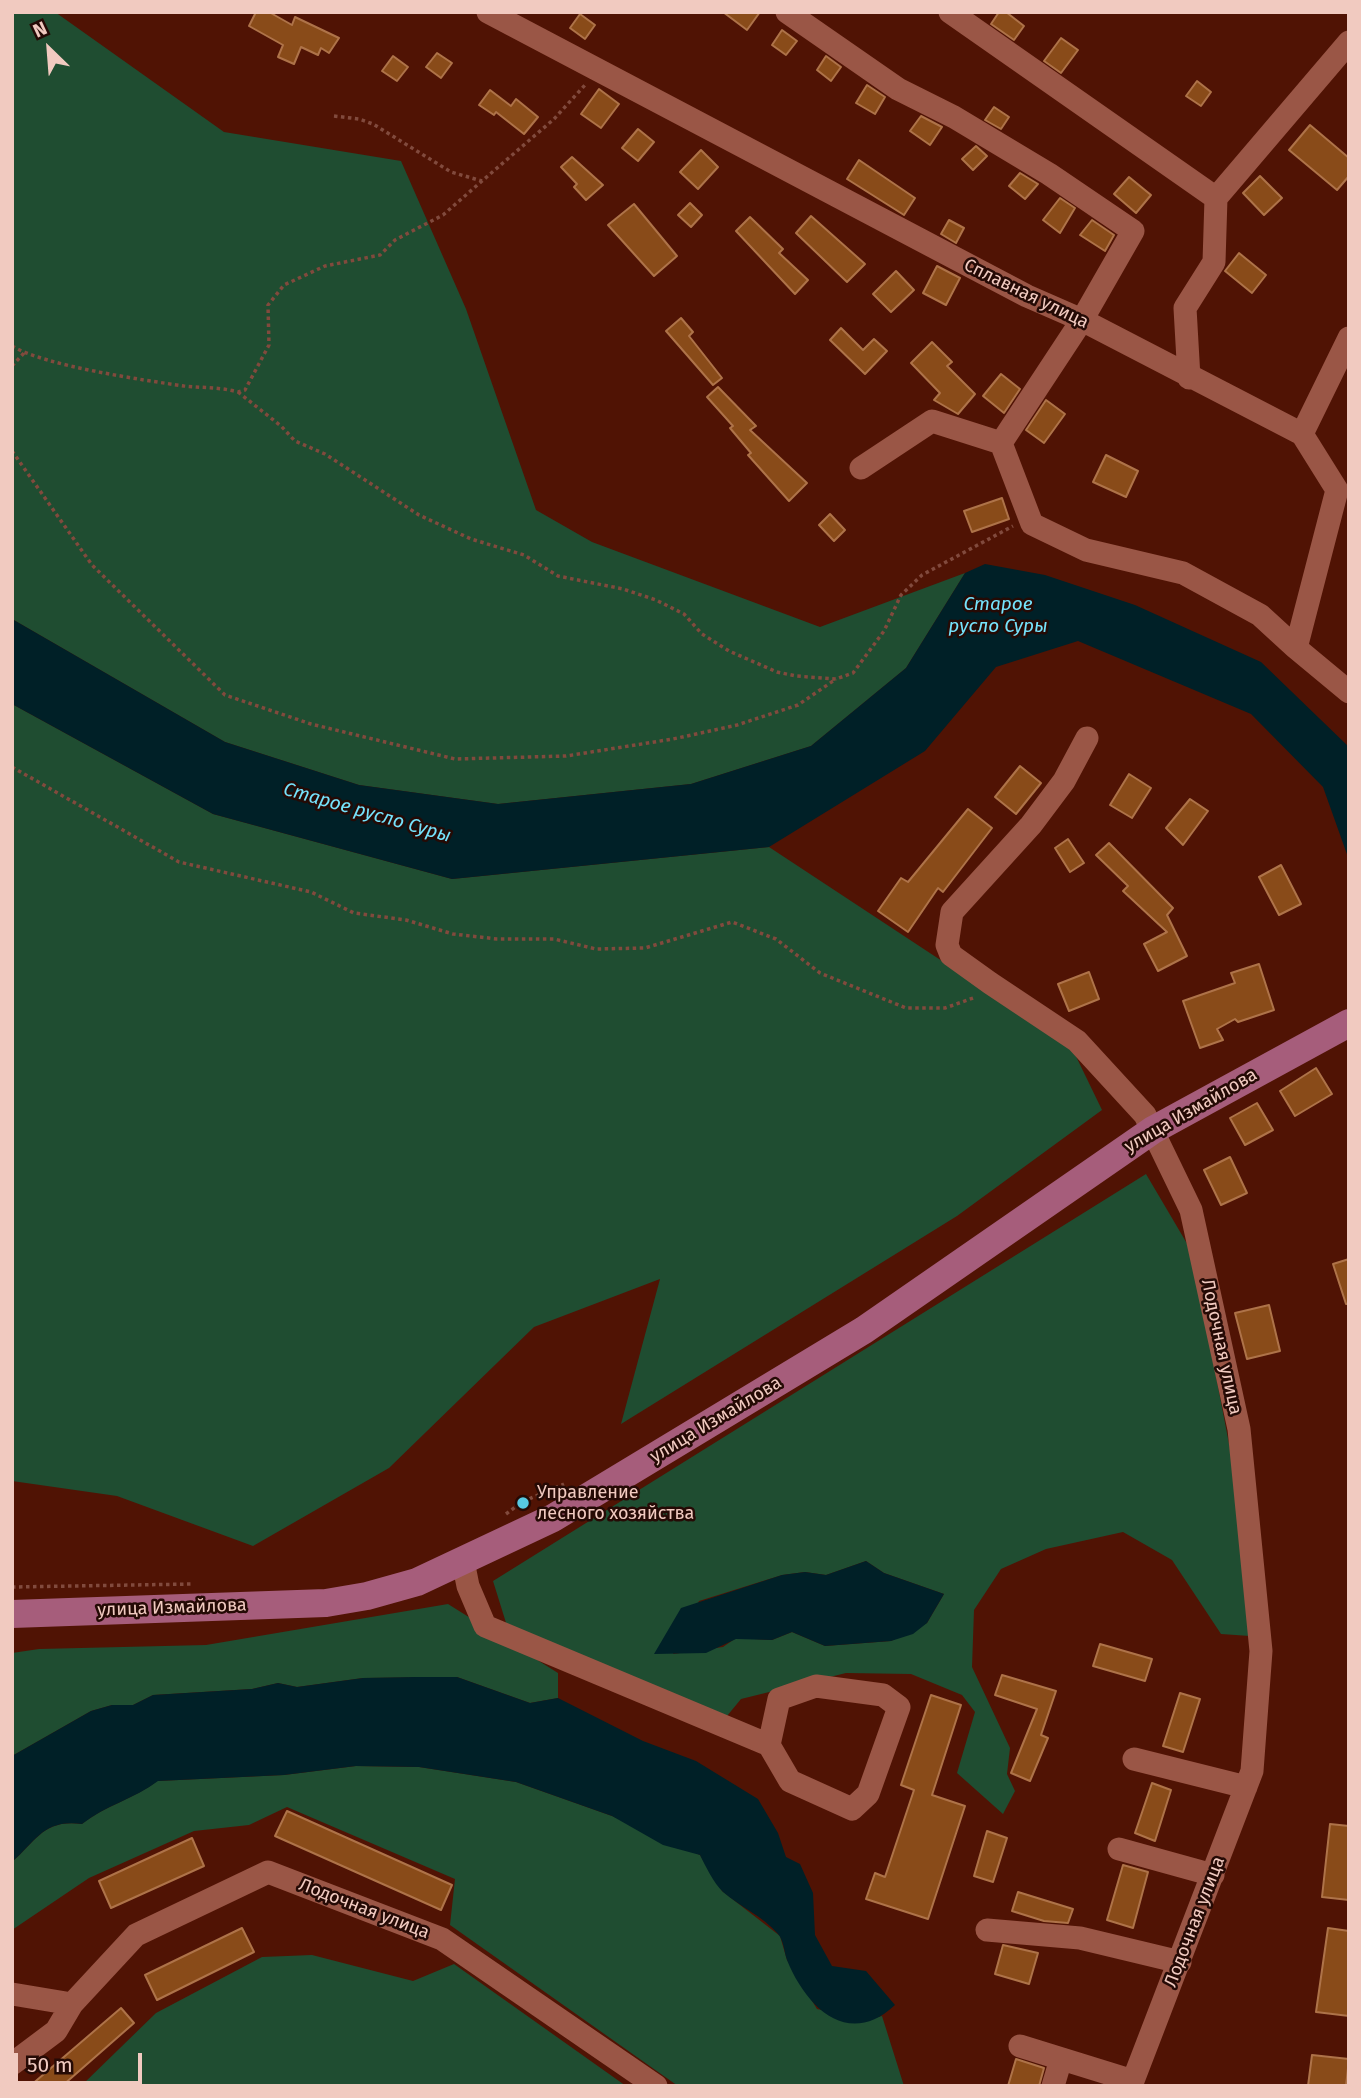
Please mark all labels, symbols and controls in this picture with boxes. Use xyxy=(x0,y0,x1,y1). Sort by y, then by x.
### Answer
north arrow xyxy=(14,14,84,84)
text: N xyxy=(29,16,50,43)
street label: Сплавная улица xyxy=(960,254,1092,334)
water label: Старое русло Суры xyxy=(948,594,1048,638)
water label: Старое русло Суры xyxy=(281,778,453,848)
street label: улица Измайлова xyxy=(1121,1064,1261,1158)
street label: Лодочная улица xyxy=(1196,1277,1246,1417)
street label: улица Измайлова xyxy=(646,1372,786,1468)
place label: Управление лесного хозяйства xyxy=(537,1482,694,1524)
marker: Управление лесного хозяйства xyxy=(515,1495,531,1511)
street label: улица Измайлова xyxy=(97,1595,247,1621)
street label: Лодочная улица xyxy=(1160,1854,1230,1990)
street label: Лодочная улица xyxy=(296,1874,432,1944)
scale bar xyxy=(18,2038,145,2082)
text: 50 m xyxy=(27,2052,73,2078)

